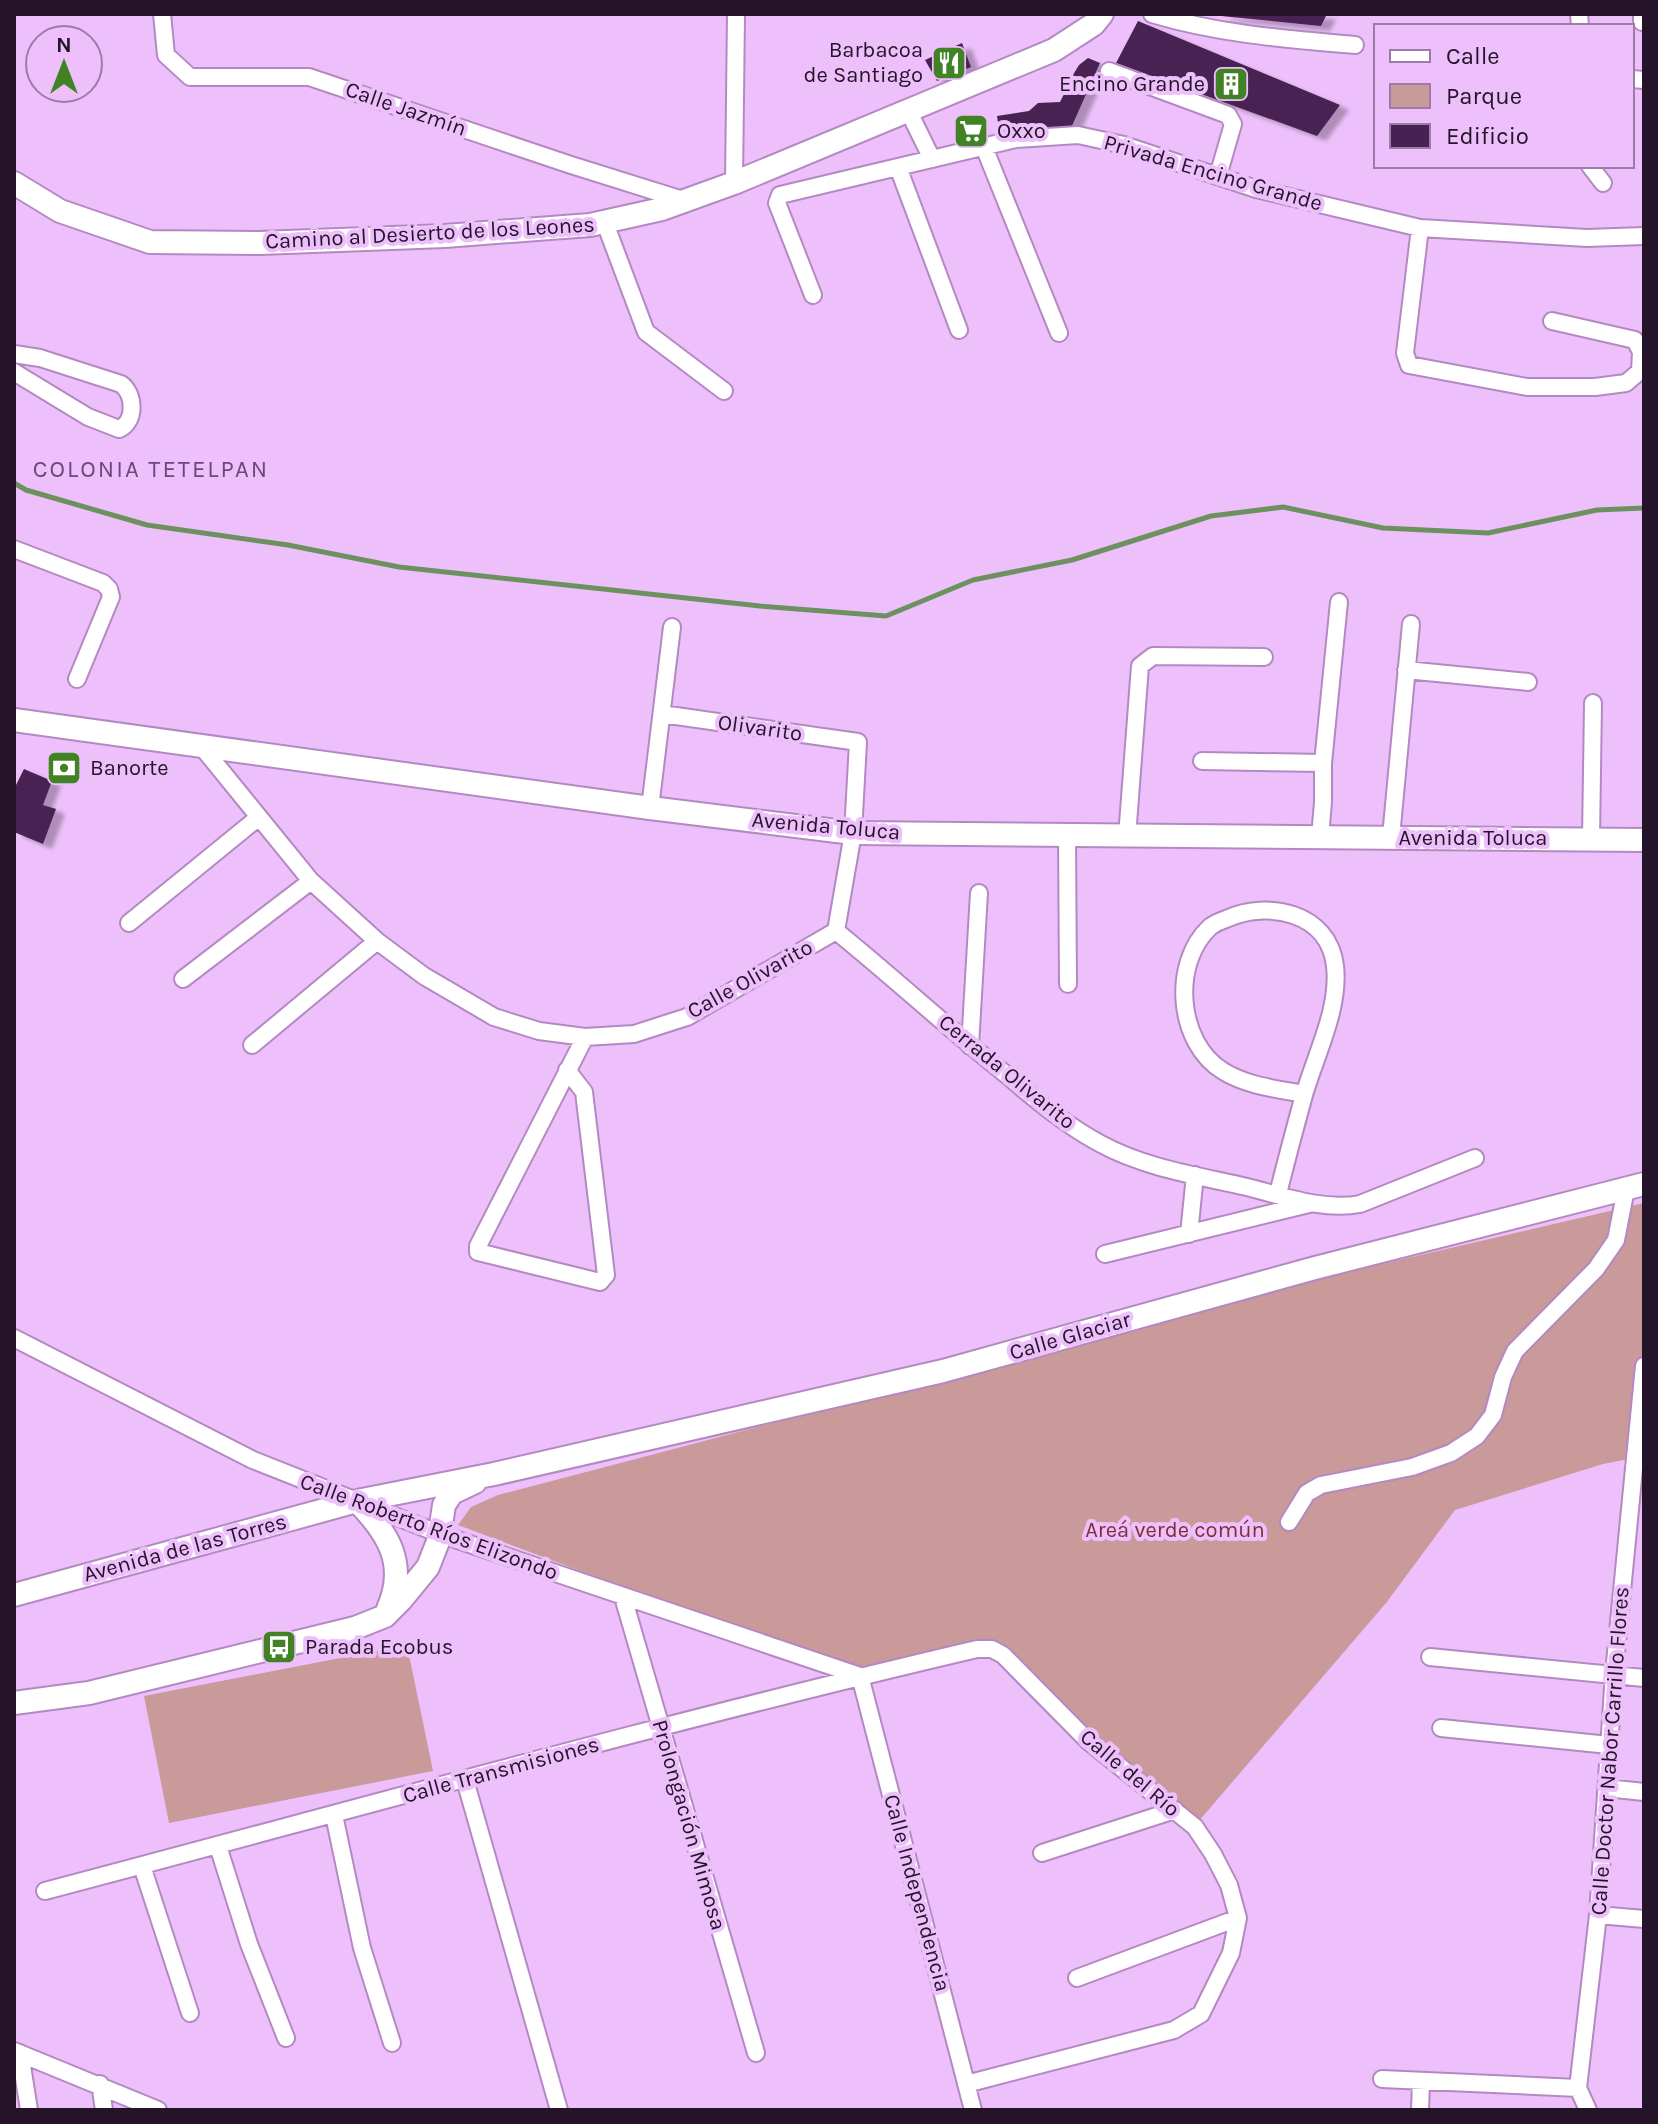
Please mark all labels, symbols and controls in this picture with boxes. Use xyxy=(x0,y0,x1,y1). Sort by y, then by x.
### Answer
north arrow xyxy=(24,24,104,104)
legend xyxy=(1374,24,1634,168)
text: N xyxy=(56,32,72,58)
place label: Barbacoa de Santiago xyxy=(803,37,923,88)
text: Calle xyxy=(1446,42,1500,70)
restaurant icon: Barbacoa de Santiago xyxy=(930,44,968,82)
building icon: Encino Grande xyxy=(1212,65,1250,103)
place label: Encino Grande xyxy=(1059,71,1205,97)
street label: Calle Jazmín xyxy=(342,76,470,142)
text: Parque xyxy=(1446,82,1522,110)
supermarket icon: Oxxo xyxy=(952,112,990,150)
place label: Oxxo xyxy=(997,118,1046,144)
text: Edificio xyxy=(1446,122,1529,150)
street label: Privada Encino Grande xyxy=(1101,129,1325,217)
street label: Camino al Desierto de los Leones xyxy=(265,211,595,255)
district label: COLONIA TETELPAN xyxy=(33,455,269,483)
street label: Olivarito xyxy=(716,709,804,747)
bank icon: Banorte xyxy=(45,749,83,787)
place label: Banorte xyxy=(90,755,169,781)
street label: Avenida Toluca xyxy=(751,807,901,845)
street label: Avenida Toluca xyxy=(1399,825,1547,851)
street label: Calle Olivarito xyxy=(683,934,817,1024)
street label: Cerrada Olivarito xyxy=(934,1009,1080,1135)
street label: Calle Glaciar xyxy=(1006,1306,1134,1366)
street label: Calle Roberto Ríos Elizondo xyxy=(297,1468,561,1586)
street label: Avenida de las Torres xyxy=(81,1508,289,1588)
park label: Areá verde común xyxy=(1085,1517,1265,1543)
street label: Calle Doctor Nabor Carrillo Flores xyxy=(1586,1586,1634,1916)
bus stop icon: Parada Ecobus xyxy=(260,1628,298,1666)
place label: Parada Ecobus xyxy=(305,1634,453,1660)
street label: Prolongación Mimosa xyxy=(646,1717,732,1933)
street label: Calle del Río xyxy=(1075,1724,1185,1822)
street label: Calle Transmisiones xyxy=(400,1731,602,1809)
street label: Calle Independencia xyxy=(878,1791,956,1995)

